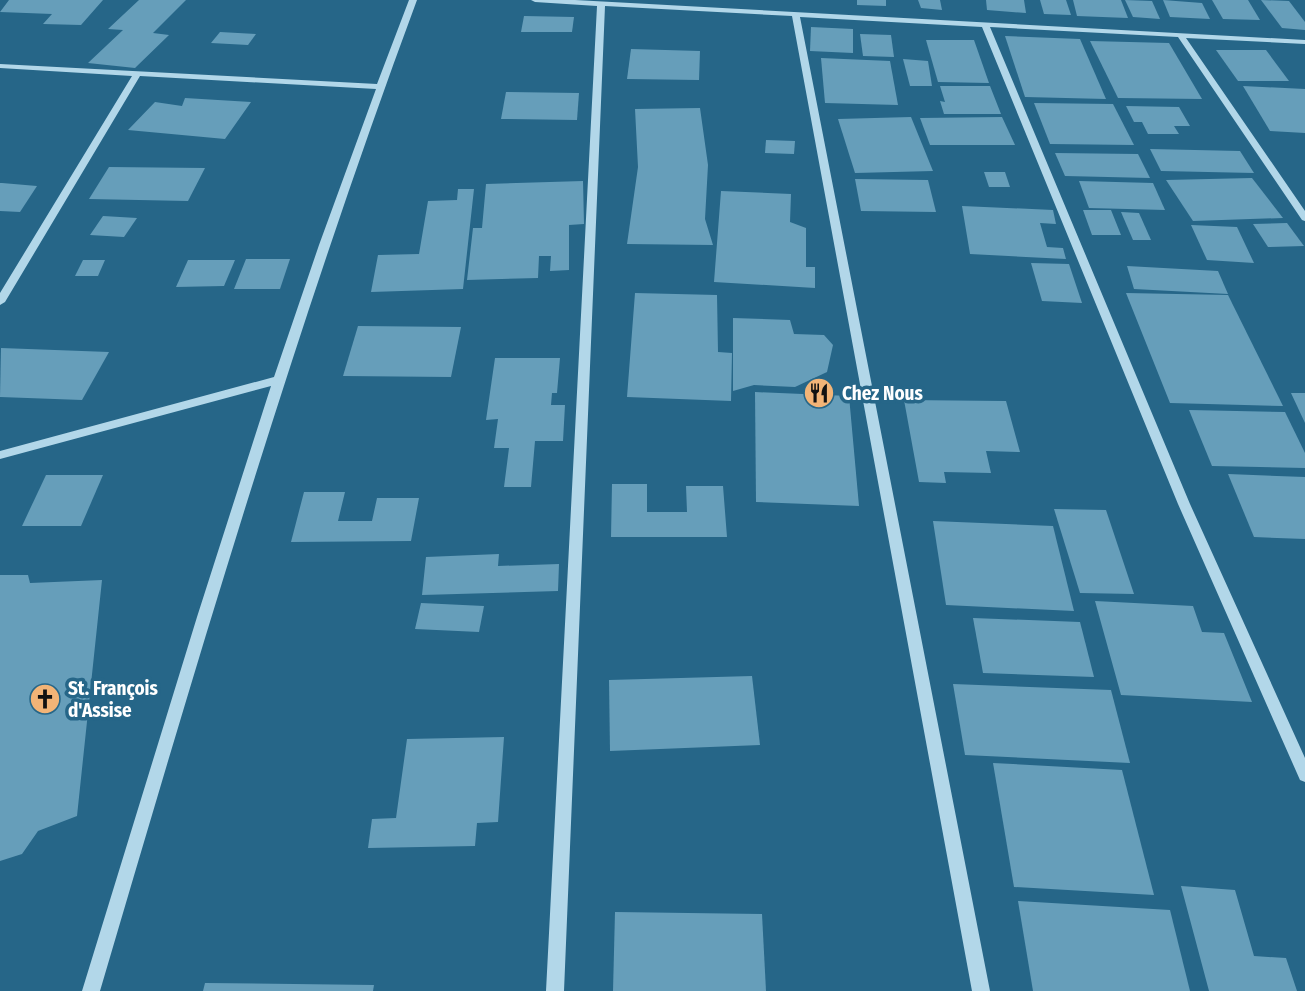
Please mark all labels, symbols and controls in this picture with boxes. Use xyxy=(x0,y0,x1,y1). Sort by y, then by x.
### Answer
restaurant icon: Chez Nous xyxy=(802,376,836,410)
place label: Chez Nous xyxy=(842,382,923,405)
place label: St. François d'Assise xyxy=(68,677,158,722)
church icon: St. François d'Assise xyxy=(28,682,62,716)

